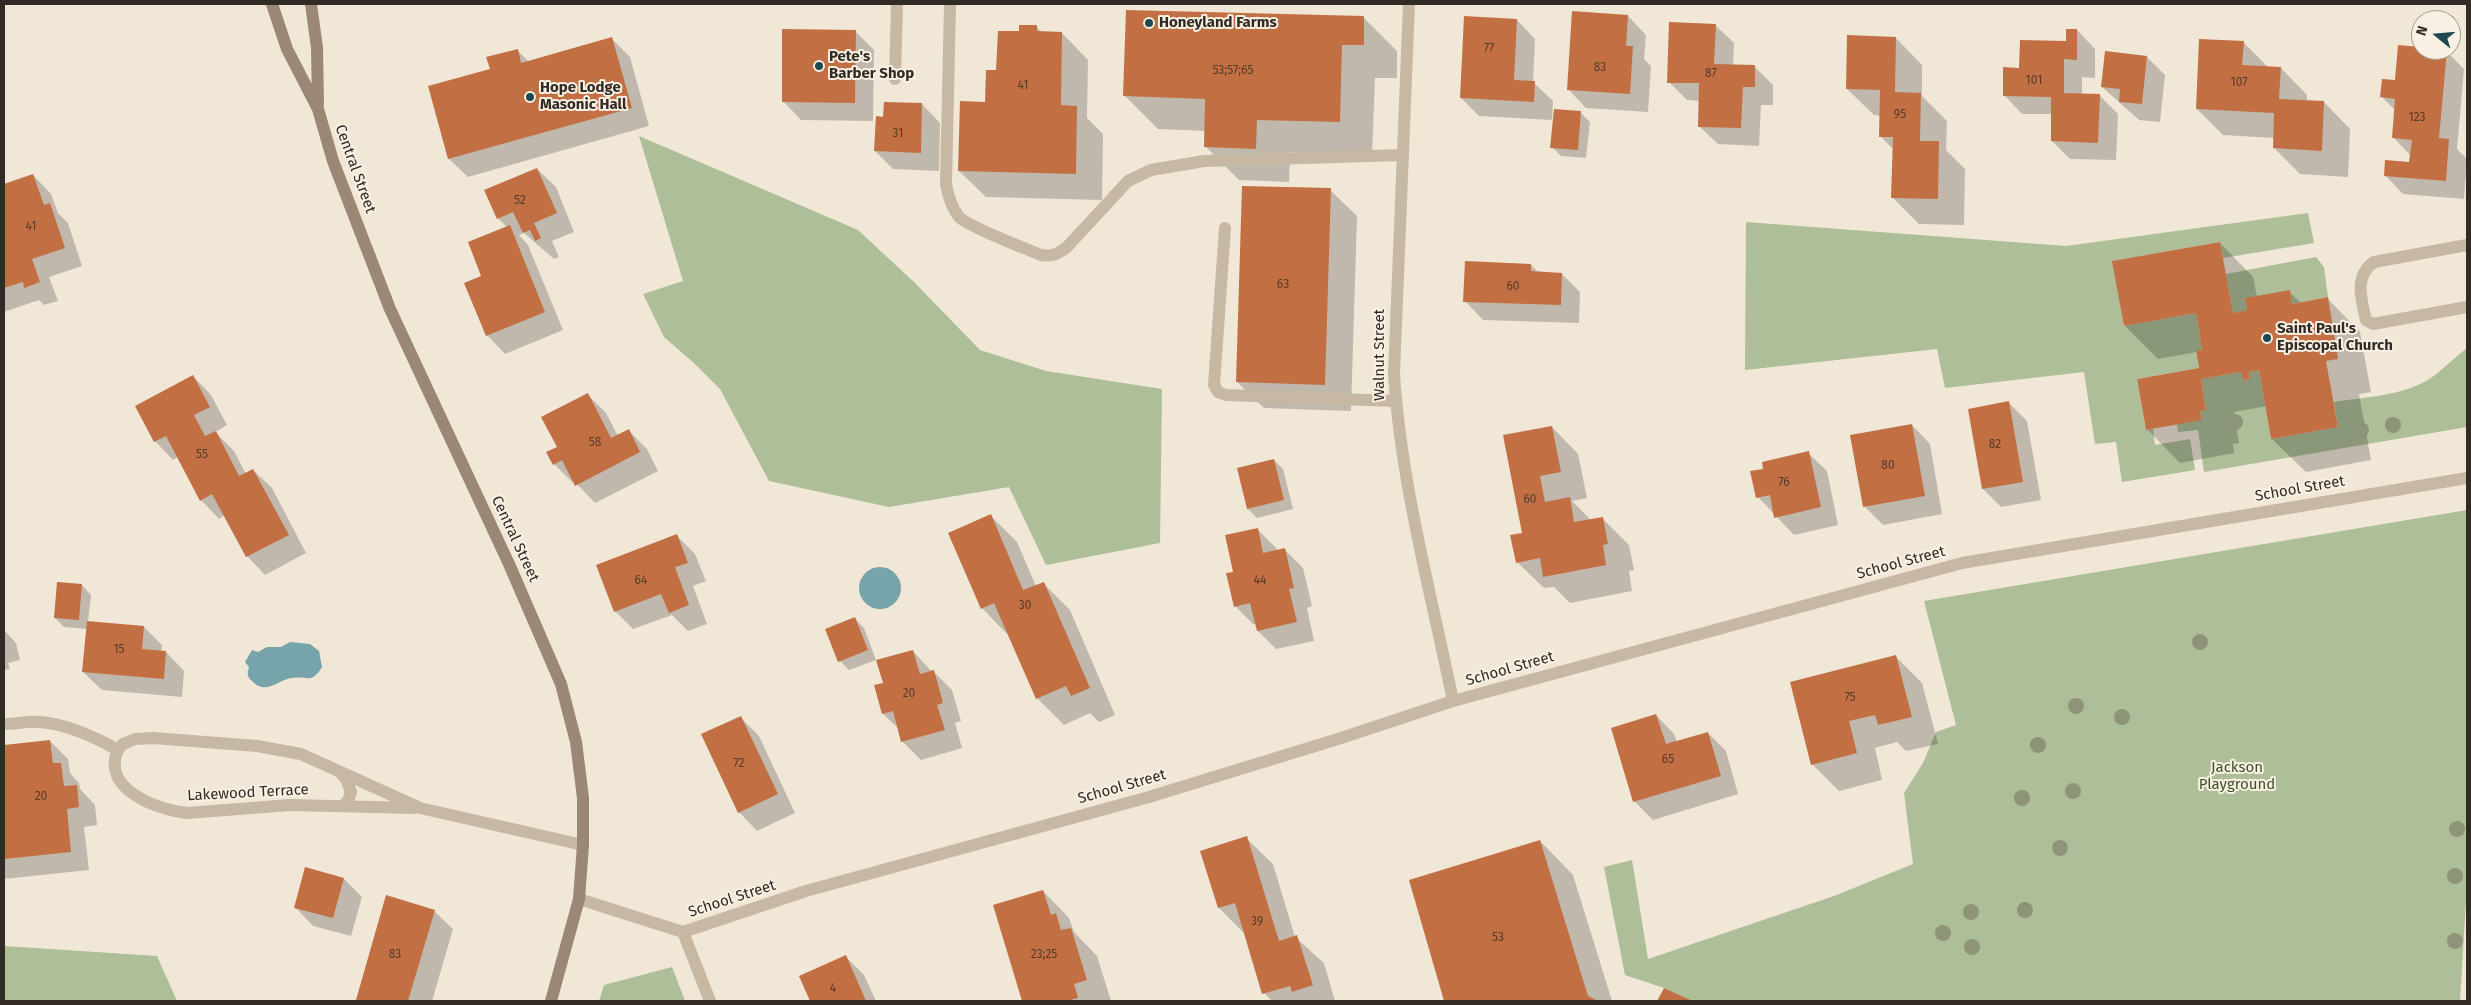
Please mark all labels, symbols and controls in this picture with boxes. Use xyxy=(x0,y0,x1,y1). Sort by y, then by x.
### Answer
north arrow xyxy=(2411,10,2461,60)
place label: Honeyland Farms xyxy=(1159,14,1277,32)
marker: Honeyland Farms xyxy=(1143,17,1155,29)
text: N xyxy=(2413,24,2432,38)
house number: 77 xyxy=(1484,42,1494,56)
place label: Pete's Barber Shop xyxy=(829,48,914,83)
marker: Pete's Barber Shop xyxy=(813,60,825,72)
house number: 83 xyxy=(1594,61,1606,75)
house number: 53;57;65 xyxy=(1212,64,1254,78)
house number: 87 xyxy=(1705,67,1717,81)
house number: 101 xyxy=(2026,74,2042,88)
house number: 107 xyxy=(2231,76,2247,90)
place label: Hope Lodge Masonic Hall xyxy=(540,79,626,114)
house number: 41 xyxy=(1018,79,1028,93)
marker: Hope Lodge Masonic Hall xyxy=(524,91,536,103)
house number: 95 xyxy=(1894,108,1906,122)
house number: 123 xyxy=(2408,111,2426,125)
street label: Central Street xyxy=(331,122,379,216)
house number: 31 xyxy=(893,127,903,141)
house number: 52 xyxy=(514,194,526,208)
house number: 41 xyxy=(26,220,36,234)
house number: 63 xyxy=(1277,278,1289,292)
house number: 60 xyxy=(1506,280,1520,294)
street label: Walnut Street xyxy=(1371,309,1389,401)
place label: Saint Paul's Episcopal Church xyxy=(2277,320,2393,355)
marker: Saint Paul's Episcopal Church xyxy=(2261,332,2273,344)
house number: 58 xyxy=(589,436,601,450)
house number: 82 xyxy=(1989,438,2001,452)
house number: 55 xyxy=(196,448,208,462)
house number: 80 xyxy=(1881,459,1895,473)
street label: School Street xyxy=(2254,472,2346,506)
house number: 76 xyxy=(1778,476,1790,490)
street label: Central Street xyxy=(487,493,543,585)
house number: 60 xyxy=(1523,493,1537,507)
street label: School Street xyxy=(1855,543,1947,583)
house number: 64 xyxy=(635,574,647,588)
house number: 44 xyxy=(1254,574,1266,588)
house number: 30 xyxy=(1019,599,1031,613)
house number: 15 xyxy=(113,643,125,657)
street label: School Street xyxy=(1464,648,1556,690)
house number: 20 xyxy=(903,687,915,701)
house number: 75 xyxy=(1844,691,1856,705)
house number: 65 xyxy=(1662,753,1674,767)
house number: 72 xyxy=(733,757,745,771)
park label: Jackson Playground xyxy=(2199,759,2275,794)
street label: School Street xyxy=(1076,766,1168,808)
street label: Lakewood Terrace xyxy=(187,781,309,805)
house number: 20 xyxy=(35,790,47,804)
street label: School Street xyxy=(686,876,778,922)
house number: 39 xyxy=(1251,915,1263,929)
house number: 53 xyxy=(1492,931,1504,945)
house number: 83 xyxy=(389,948,401,962)
house number: 23;25 xyxy=(1031,948,1057,962)
house number: 4 xyxy=(830,982,836,996)

